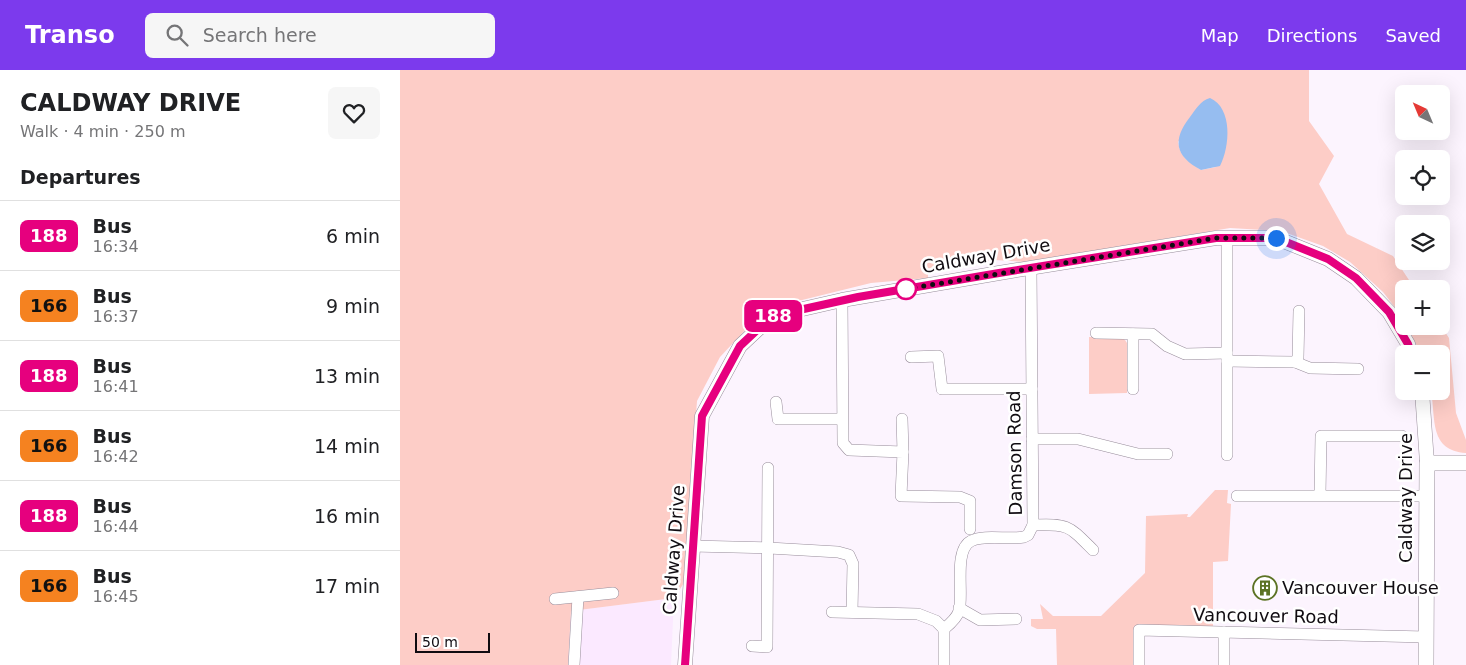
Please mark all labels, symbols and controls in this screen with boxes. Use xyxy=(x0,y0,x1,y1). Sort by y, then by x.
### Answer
search box xyxy=(145,13,495,58)
text: Transo xyxy=(25,21,115,49)
icon: search xyxy=(163,21,191,49)
text: Search here xyxy=(203,24,317,46)
text: Map xyxy=(1201,25,1239,46)
text: Directions xyxy=(1267,25,1357,46)
text: Saved xyxy=(1385,25,1441,46)
north arrow xyxy=(1395,85,1450,140)
map controls xyxy=(1395,85,1450,400)
button: heart xyxy=(328,87,380,139)
text: CALDWAY DRIVE xyxy=(20,89,241,117)
text: Walk · 4 min · 250 m xyxy=(20,122,185,141)
button: locate xyxy=(1395,150,1450,205)
text: Departures xyxy=(20,166,141,188)
text: Bus xyxy=(93,215,132,237)
button: layers xyxy=(1395,215,1450,270)
text: 188 xyxy=(30,225,68,246)
text: 6 min xyxy=(326,225,380,247)
your location xyxy=(1264,226,1289,251)
street label: Caldway Drive xyxy=(920,234,1052,277)
text: 16:34 xyxy=(93,237,139,256)
unlabelled marker xyxy=(895,278,917,300)
button: + xyxy=(1395,280,1450,335)
text: Bus xyxy=(93,285,132,307)
text: 166 xyxy=(30,295,68,316)
text: 9 min xyxy=(326,295,380,317)
line badge: 188 xyxy=(744,300,802,332)
text: 188 xyxy=(754,305,792,326)
text: 16:37 xyxy=(93,307,139,326)
button: − xyxy=(1395,345,1450,400)
text: Bus xyxy=(93,355,132,377)
text: 188 xyxy=(30,365,68,386)
text: 13 min xyxy=(314,365,380,387)
text: 16:41 xyxy=(93,377,139,396)
street label: Damson Road xyxy=(1003,390,1026,516)
text: Bus xyxy=(93,425,132,447)
street label: Caldway Drive xyxy=(1395,433,1416,563)
text: 166 xyxy=(30,435,68,456)
text: 14 min xyxy=(314,435,380,457)
text: 16:42 xyxy=(93,447,139,466)
street label: Caldway Drive xyxy=(658,484,689,616)
text: Bus xyxy=(93,495,132,517)
text: 188 xyxy=(30,505,68,526)
text: 16 min xyxy=(314,505,380,527)
text: 16:44 xyxy=(93,517,139,536)
text: Bus xyxy=(93,565,132,587)
text: 166 xyxy=(30,575,68,596)
text: 17 min xyxy=(314,575,380,597)
building icon: Vancouver House xyxy=(1252,575,1278,601)
place label: Vancouver House xyxy=(1282,577,1439,598)
text: 16:45 xyxy=(93,587,139,606)
street label: Vancouver Road xyxy=(1193,604,1339,627)
scale bar xyxy=(415,630,490,653)
text: 50 m xyxy=(422,634,458,650)

